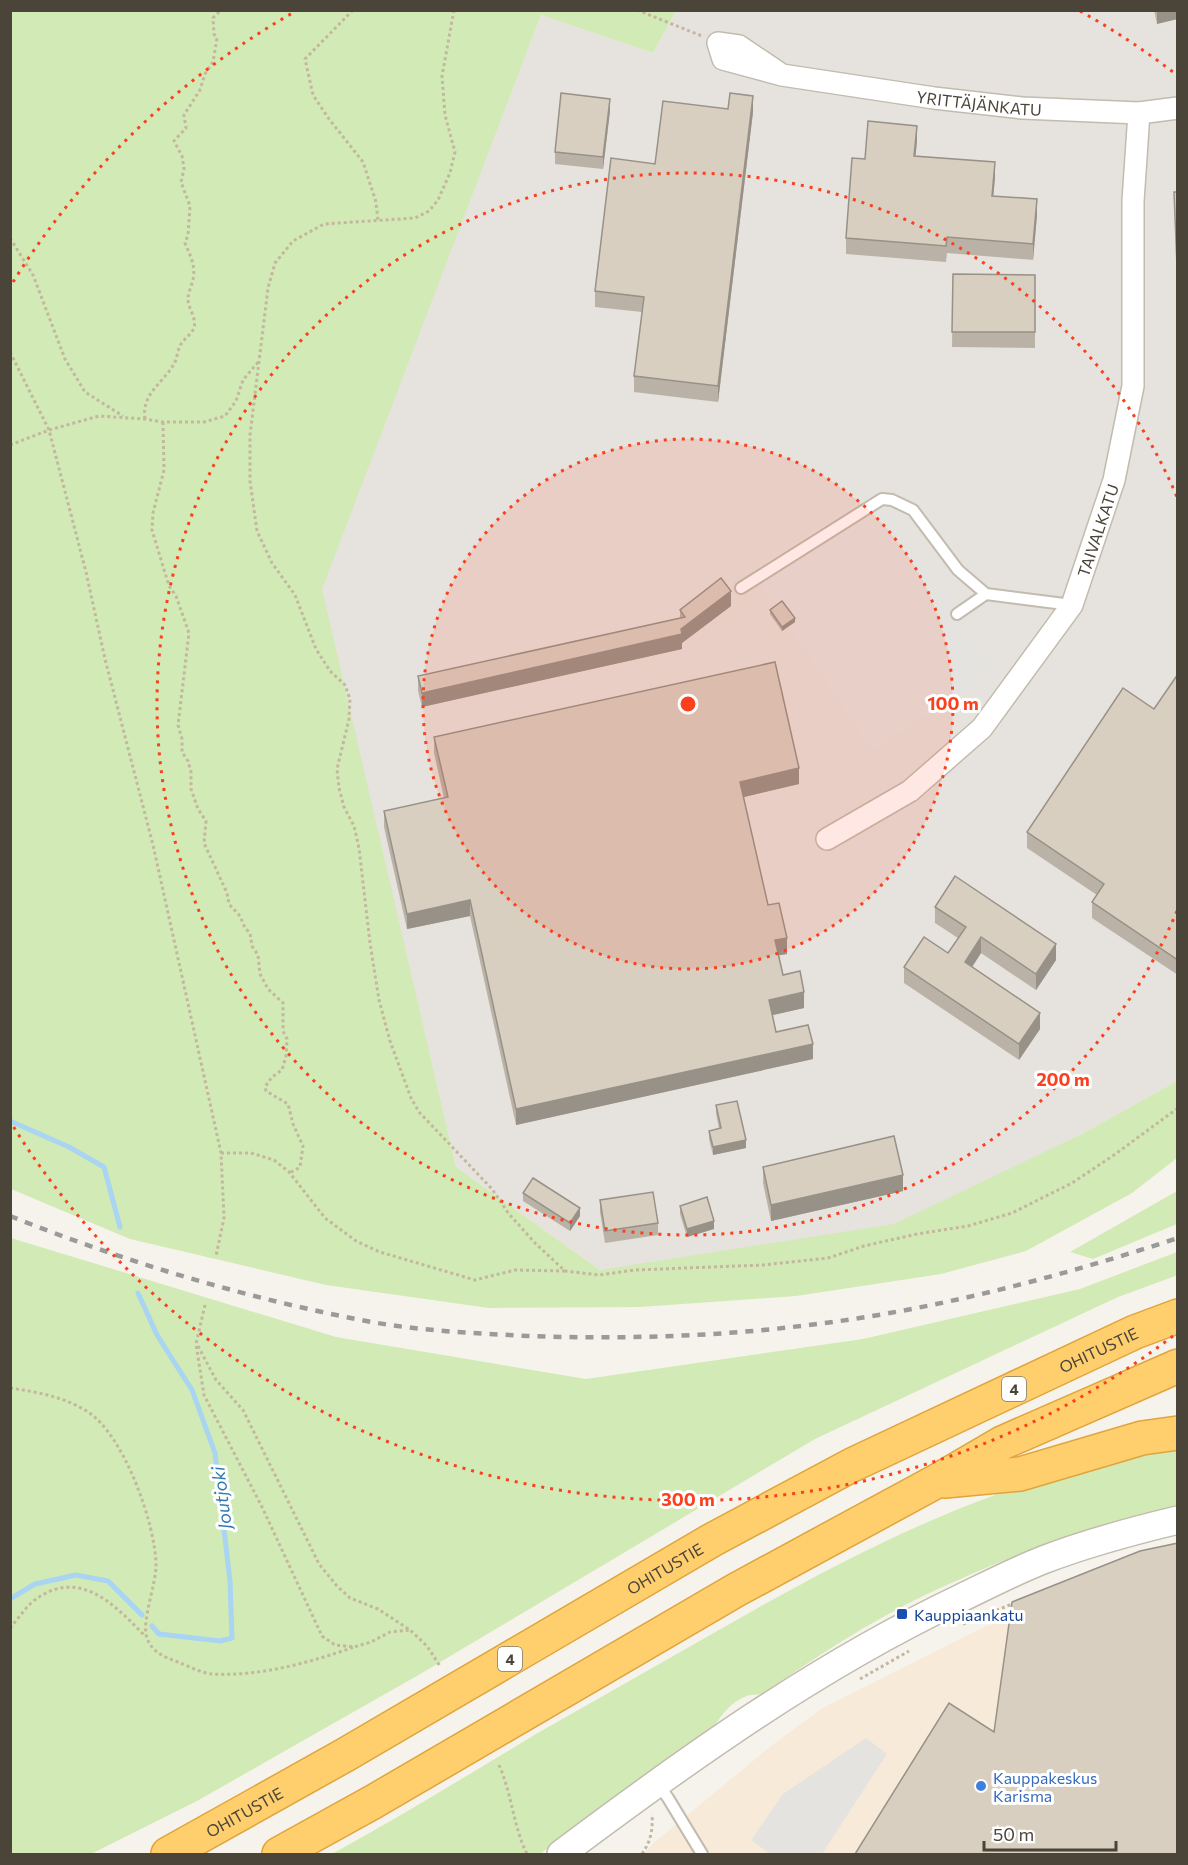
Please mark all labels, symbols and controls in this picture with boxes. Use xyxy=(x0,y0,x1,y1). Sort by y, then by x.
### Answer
street label: YRITTÄJÄNKATU xyxy=(915,86,1042,118)
street label: TAIVALKATU xyxy=(1073,481,1122,579)
text: 100 m xyxy=(927,692,979,714)
centre of rings xyxy=(678,694,698,714)
text: 200 m xyxy=(1036,1068,1090,1090)
street label: OHITUSTIE xyxy=(1056,1323,1141,1376)
road number: 4 xyxy=(1002,1377,1026,1401)
water label: Joutjoki xyxy=(206,1464,236,1533)
text: 300 m xyxy=(661,1488,715,1510)
street label: OHITUSTIE xyxy=(623,1538,706,1598)
place label: Kauppiaankatu xyxy=(914,1605,1024,1624)
marker: Kauppiaankatu xyxy=(895,1607,909,1621)
road number: 4 xyxy=(498,1647,522,1671)
place label: Kauppakeskus Karisma xyxy=(993,1768,1097,1805)
marker: Kauppakeskus Karisma xyxy=(974,1779,988,1793)
street label: OHITUSTIE xyxy=(202,1783,286,1841)
scale bar xyxy=(984,1814,1116,1852)
text: 50 m xyxy=(993,1823,1034,1845)

